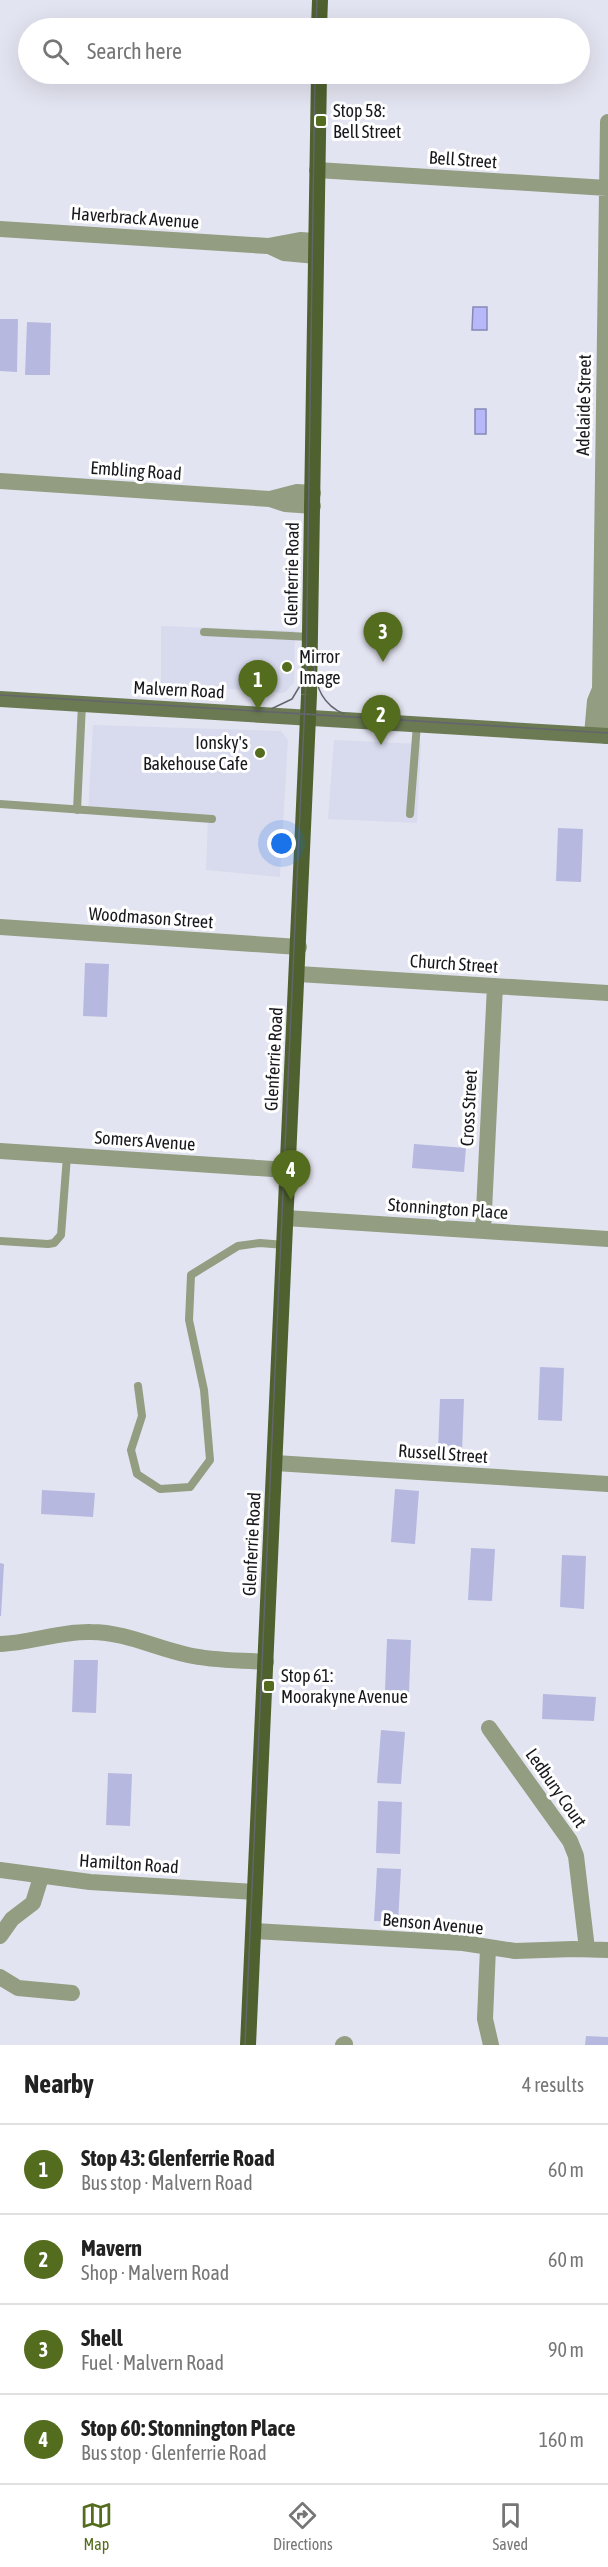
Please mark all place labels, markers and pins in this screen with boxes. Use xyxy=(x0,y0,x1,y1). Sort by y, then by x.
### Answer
place label: Stop 58: Bell Street xyxy=(333,100,401,142)
marker: Stop 58: Bell Street xyxy=(314,114,328,128)
pin: 3 xyxy=(364,612,403,662)
place label: Mirror Image xyxy=(299,646,340,688)
pin: 1 xyxy=(238,660,278,710)
marker: Mirror Image xyxy=(280,660,294,674)
pin: 2 xyxy=(362,696,400,745)
place label: Ionsky's Bakehouse Cafe xyxy=(143,732,248,774)
marker: Ionsky's Bakehouse Cafe xyxy=(253,746,267,760)
pin: 4 xyxy=(272,1150,310,1200)
place label: Stop 61: Moorakyne Avenue xyxy=(281,1665,408,1707)
marker: Stop 61: Moorakyne Avenue xyxy=(262,1679,276,1693)

